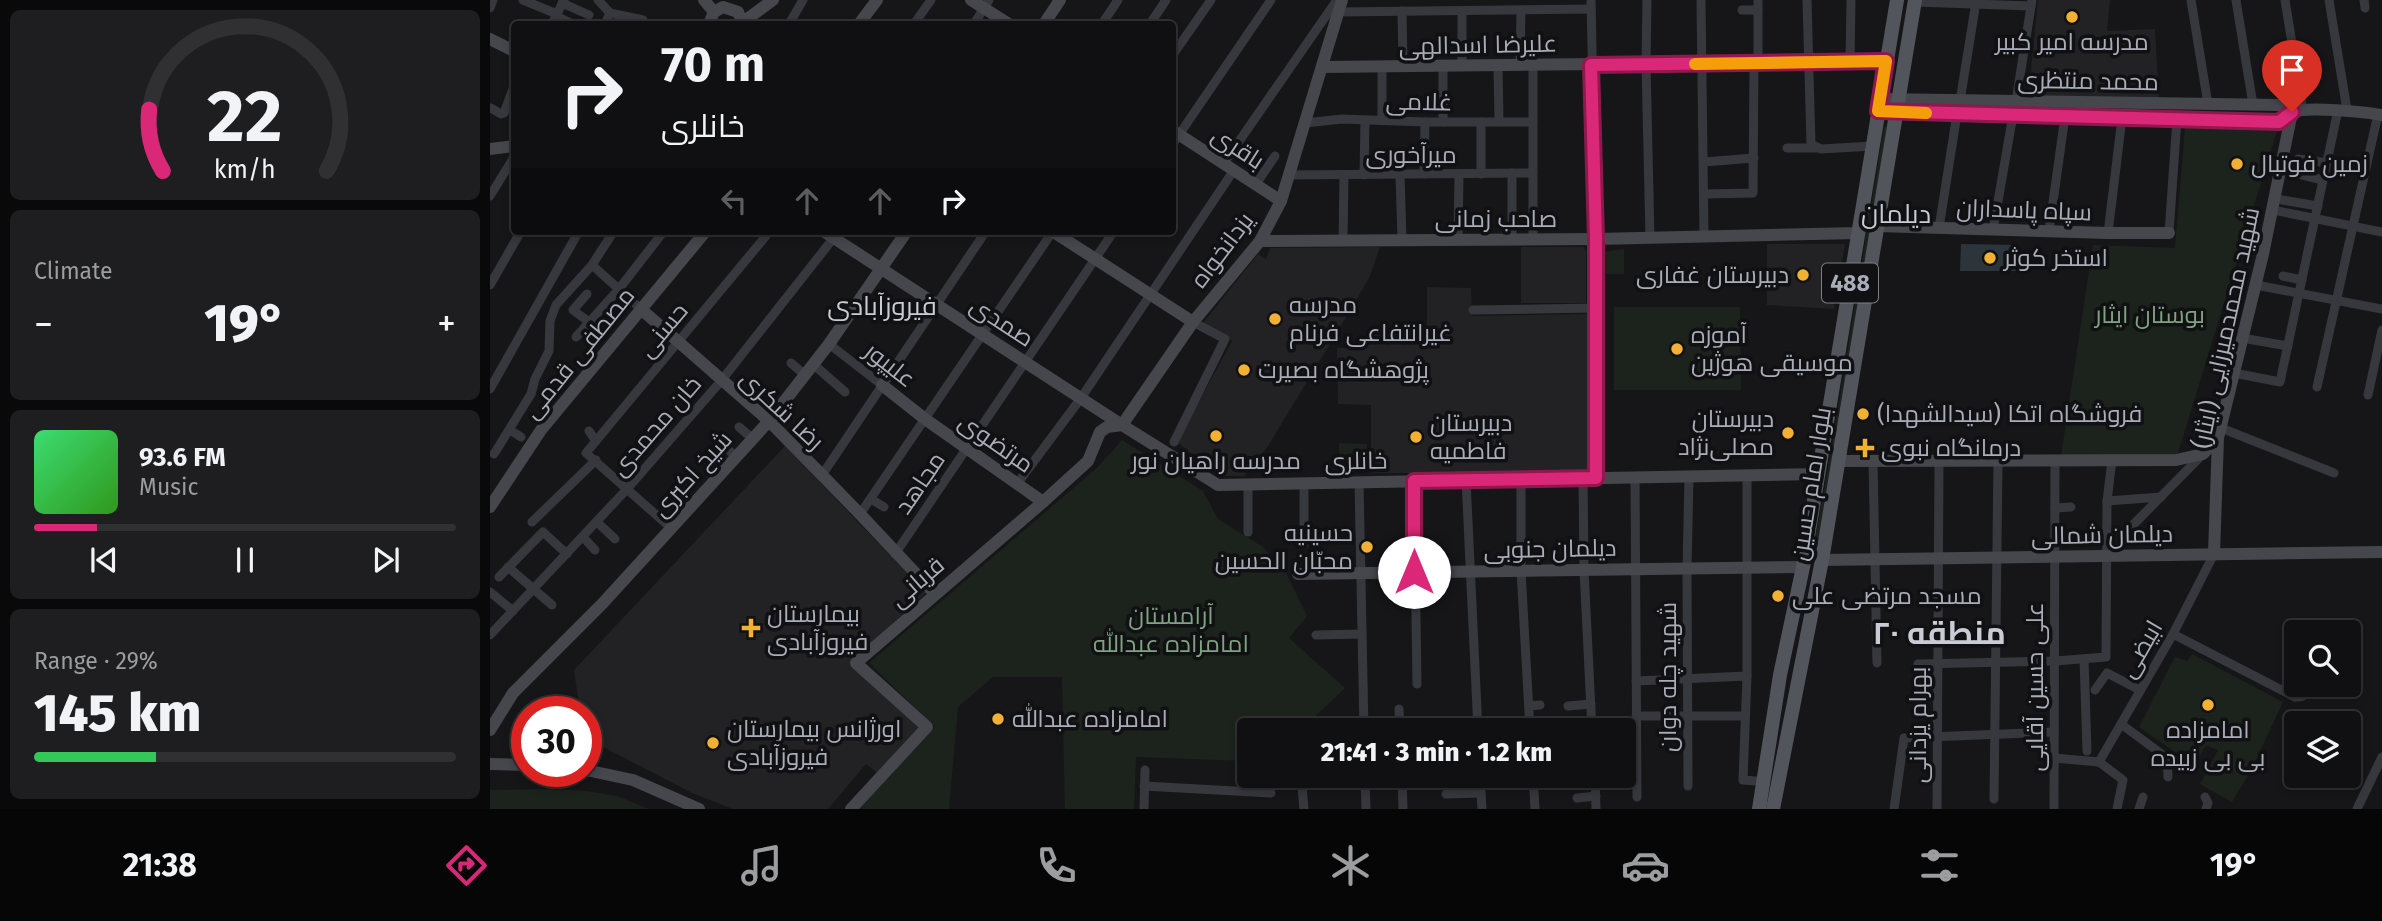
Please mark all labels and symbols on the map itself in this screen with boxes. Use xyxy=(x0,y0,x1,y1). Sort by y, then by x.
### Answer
marker: مدرسه امیر کبیر xyxy=(2064,9,2080,25)
place label: مدرسه امیر کبیر xyxy=(1993,28,2149,56)
street label: علیرضا اسدالهی xyxy=(1399,30,1557,60)
pin xyxy=(2262,40,2322,112)
street label: محمد منتظری xyxy=(2017,66,2159,96)
street label: غلامی xyxy=(1385,87,1453,117)
street label: باقری xyxy=(1207,121,1269,175)
street label: میرآخوری xyxy=(1365,141,1457,169)
place label: زمین فوتبال xyxy=(2251,150,2368,178)
marker: زمین فوتبال xyxy=(2229,156,2245,172)
street label: سپاه پاسداران xyxy=(1956,194,2092,228)
district label: دیلمان xyxy=(1861,199,1931,230)
street label: صاحب زمانی xyxy=(1435,205,1557,233)
street label: شهید محمدمیرزایی (ایثار) xyxy=(2187,205,2265,451)
street label: یزدانخواه xyxy=(1185,206,1260,293)
place label: استخر کوثر xyxy=(2002,244,2108,272)
marker: استخر کوثر xyxy=(1982,250,1998,266)
place label: دبیرستان غفاری xyxy=(1636,261,1789,289)
road number: 488 xyxy=(1822,264,1878,302)
marker: دبیرستان غفاری xyxy=(1795,267,1811,283)
street label: مصطفی قدمی xyxy=(518,282,640,424)
district label: فیروزآبادی xyxy=(827,291,937,322)
street label: صمدی xyxy=(965,291,1039,353)
place label: مدرسه غیرانتفاعی فرنام xyxy=(1289,291,1452,349)
street label: حسنی xyxy=(632,297,694,363)
park label: بوستان ایثار xyxy=(2093,301,2205,329)
marker: مدرسه غیرانتفاعی فرنام xyxy=(1267,311,1283,327)
place label: آموزه موسیقی هوژین xyxy=(1691,321,1853,377)
street label: علیپور xyxy=(857,336,921,394)
marker: آموزه موسیقی هوژین xyxy=(1669,341,1685,357)
place label: پژوهشگاه بصیرت xyxy=(1258,356,1430,386)
marker: پژوهشگاه بصیرت xyxy=(1236,362,1252,378)
street label: رضا شکری xyxy=(735,364,829,456)
street label: خان محمدی xyxy=(605,370,707,482)
place label: فروشگاه اتکا (سیدالشهدا) xyxy=(1877,400,2142,428)
place label: دبیرستان مصلی‌نژاد xyxy=(1678,405,1774,461)
street label: بلوار امام حسین xyxy=(1785,405,1839,563)
marker: فروشگاه اتکا (سیدالشهدا) xyxy=(1855,406,1871,422)
street label: مرتضوی xyxy=(953,407,1039,479)
place label: دبیرستان فاطمیه xyxy=(1430,409,1512,465)
street label: شیخ اکبری xyxy=(646,425,739,524)
marker: دبیرستان مصلی‌نژاد xyxy=(1780,425,1796,441)
marker: مدرسه راهیان نور xyxy=(1208,428,1224,444)
marker: دبیرستان فاطمیه xyxy=(1408,429,1424,445)
place label: درمانگاه نبوی xyxy=(1881,434,2021,462)
marker: درمانگاه نبوی xyxy=(1855,438,1875,458)
street label: خانلری xyxy=(1324,446,1388,476)
street label: مجاهد xyxy=(889,447,951,519)
place label: مدرسه راهیان نور xyxy=(1129,447,1301,475)
place label: حسینیه محبّان الحسین xyxy=(1215,519,1353,575)
street label: دیلمان شمالی xyxy=(2031,520,2173,550)
street label: دیلمان جنوبی xyxy=(1483,534,1617,564)
position arrow xyxy=(1377,535,1451,609)
marker: حسینیه محبّان الحسین xyxy=(1359,539,1375,555)
street label: قربانی xyxy=(884,551,950,613)
place label: مسجد مرتضی علی xyxy=(1792,582,1982,610)
marker: مسجد مرتضی علی xyxy=(1770,588,1786,604)
place label: بیمارستان فیروزآبادی xyxy=(767,600,868,656)
park label: آرامستان امامزاده عبدالله xyxy=(1093,602,1249,658)
street label: شهید چله دوان xyxy=(1654,602,1684,752)
street label: علی حسین آقایی xyxy=(2021,602,2049,772)
district label: منطقه ۲۰ xyxy=(1872,614,2006,652)
street label: ابیضی xyxy=(2113,615,2169,683)
marker: بیمارستان فیروزآبادی xyxy=(741,618,761,638)
street label: بهرام یزدانی xyxy=(1904,667,1934,783)
speed limit sign: 30 xyxy=(511,696,602,787)
marker: امامزاده بی بی زبیده xyxy=(2200,697,2216,713)
place label: امامزاده عبدالله xyxy=(1012,703,1168,733)
marker: امامزاده عبدالله xyxy=(990,711,1006,727)
place label: اورژانس بیمارستان فیروزآبادی xyxy=(727,715,901,771)
place label: امامزاده بی بی زبیده xyxy=(2151,716,2265,772)
marker: اورژانس بیمارستان فیروزآبادی xyxy=(705,735,721,751)

